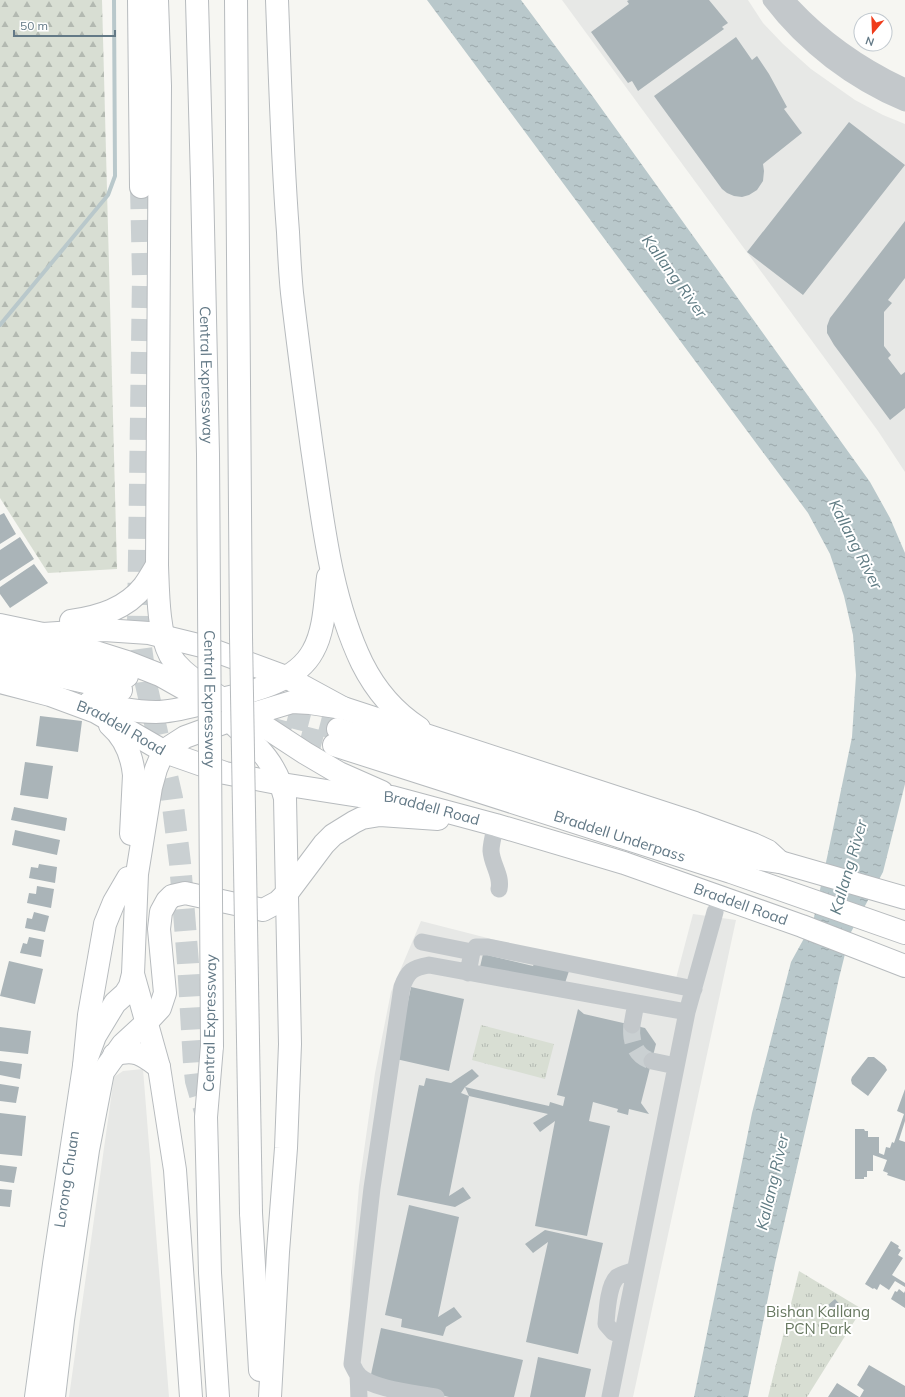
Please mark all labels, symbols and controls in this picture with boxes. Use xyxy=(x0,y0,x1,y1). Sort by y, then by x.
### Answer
scale bar xyxy=(14,12,115,38)
north arrow xyxy=(853,12,893,52)
text: 50 m xyxy=(20,18,48,33)
text: N xyxy=(864,33,876,49)
water label: Kallang River xyxy=(638,231,713,322)
street label: Central Expressway xyxy=(196,306,218,444)
water label: Kallang River xyxy=(825,496,888,593)
street label: Central Expressway xyxy=(200,630,220,768)
street label: Braddell Road xyxy=(74,696,169,759)
street label: Braddell Road xyxy=(383,787,482,829)
street label: Braddell Underpass xyxy=(552,806,688,866)
water label: Kallang River xyxy=(825,816,871,917)
street label: Braddell Road xyxy=(691,878,791,929)
street label: Central Expressway xyxy=(199,954,220,1092)
street label: Lorong Chuan xyxy=(50,1129,83,1229)
water label: Kallang River xyxy=(751,1131,793,1232)
park label: Bishan Kallang PCN Park xyxy=(766,1302,870,1338)

